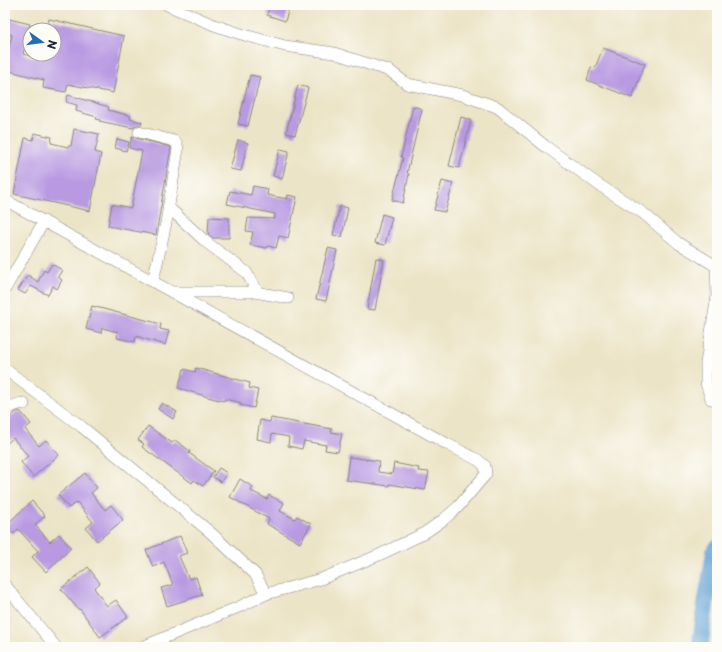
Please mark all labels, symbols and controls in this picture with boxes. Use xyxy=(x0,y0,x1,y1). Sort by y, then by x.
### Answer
north arrow xyxy=(22,22,62,62)
text: N xyxy=(43,38,61,51)

